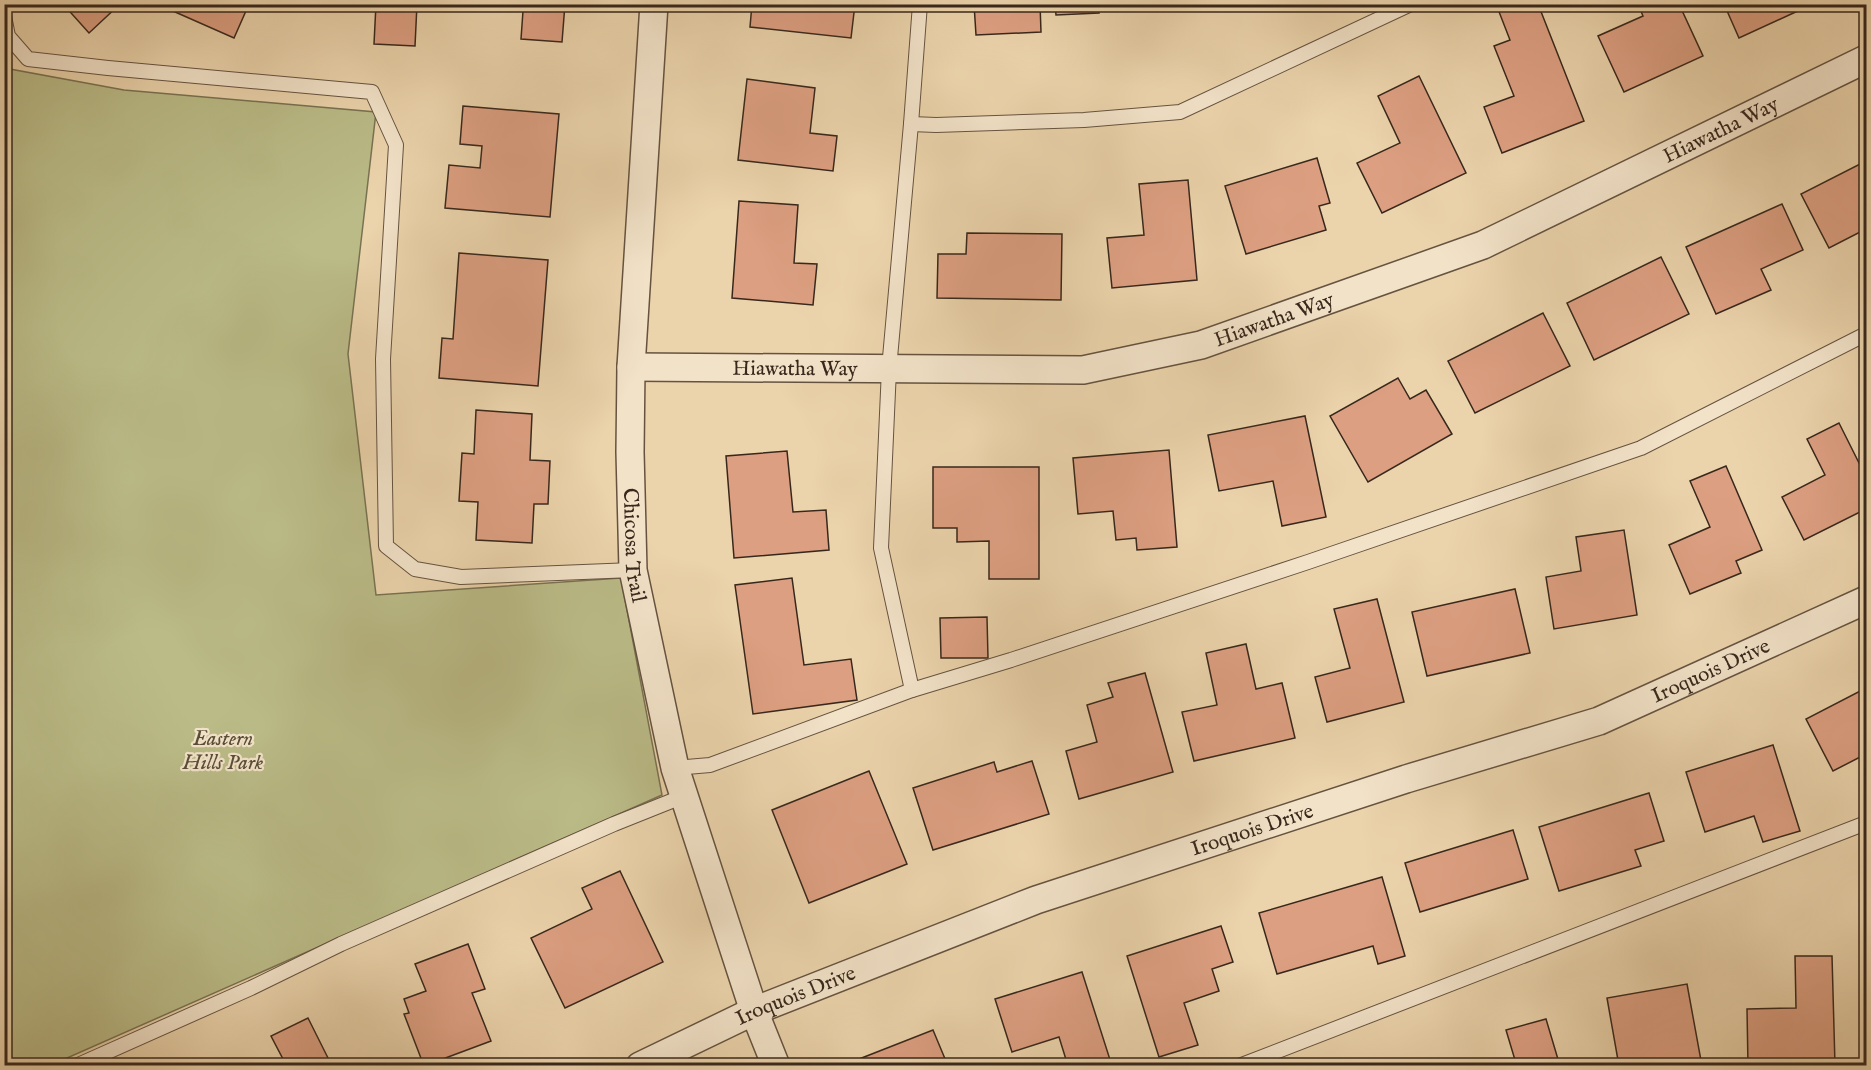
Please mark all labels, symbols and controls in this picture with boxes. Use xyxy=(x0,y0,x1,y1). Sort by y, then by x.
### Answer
street label: Hiawatha Way xyxy=(1659,91,1784,170)
street label: Hiawatha Way xyxy=(1211,287,1339,354)
street label: Hiawatha Way xyxy=(732,356,858,384)
street label: Chicosa Trail xyxy=(616,487,652,605)
street label: Iroquois Drive xyxy=(1648,633,1775,710)
park label: Eastern Hills Park xyxy=(182,726,264,777)
street label: Iroquois Drive xyxy=(1188,798,1318,863)
street label: Iroquois Drive xyxy=(732,960,860,1033)

